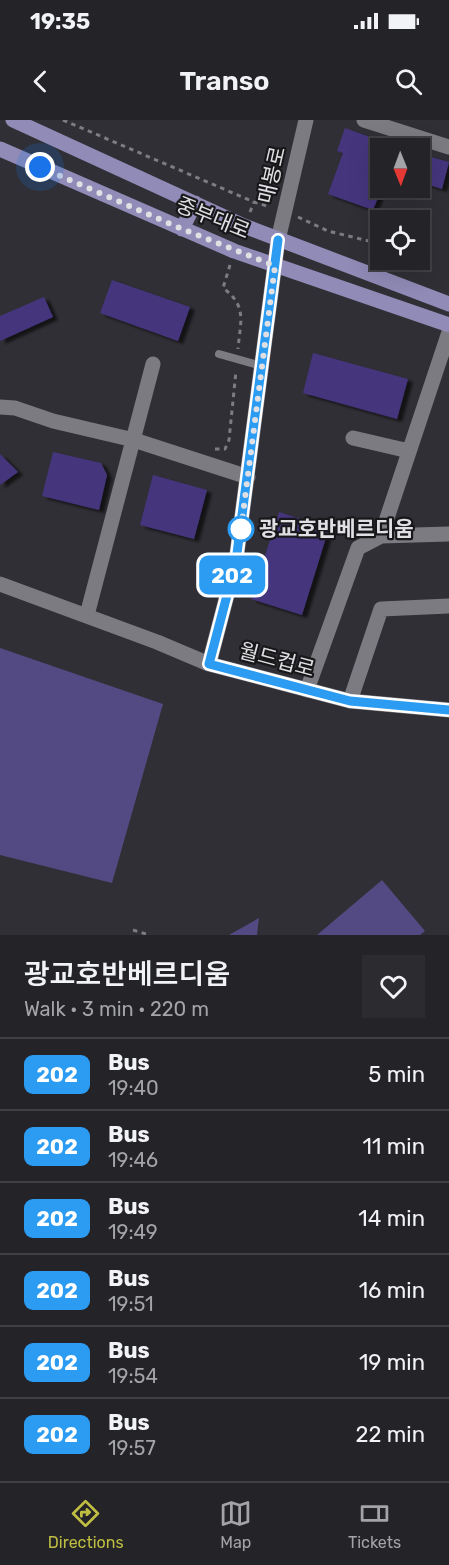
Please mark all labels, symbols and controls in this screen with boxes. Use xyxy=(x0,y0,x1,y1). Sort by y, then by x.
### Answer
text: 19:35 xyxy=(30,8,90,35)
icon: back xyxy=(24,65,57,98)
text: Transo xyxy=(179,65,270,97)
icon: search xyxy=(392,65,425,98)
north arrow xyxy=(370,138,430,198)
map controls xyxy=(370,138,430,270)
street label: 매봉로 xyxy=(253,144,290,206)
your location xyxy=(25,152,55,182)
street label: 중부대로 xyxy=(173,191,254,244)
button: locate xyxy=(370,210,430,270)
marker: 광교호반베르디움 xyxy=(228,516,254,542)
place label: 광교호반베르디움 xyxy=(259,516,414,541)
line badge: 202 xyxy=(198,556,266,594)
text: 202 xyxy=(211,563,253,588)
street label: 월드컵로 xyxy=(237,637,318,682)
button: heart xyxy=(362,955,425,1018)
text: 광교호반베르디움 xyxy=(24,958,230,991)
text: Walk · 3 min · 220 m xyxy=(24,997,209,1021)
text: Bus xyxy=(108,1049,150,1076)
text: 5 min xyxy=(368,1061,425,1088)
text: 202 xyxy=(36,1062,78,1087)
text: 19:40 xyxy=(108,1076,159,1100)
text: Bus xyxy=(108,1121,150,1148)
text: 11 min xyxy=(363,1133,425,1160)
text: 202 xyxy=(36,1134,78,1159)
text: 19:46 xyxy=(108,1148,158,1172)
text: Bus xyxy=(108,1193,150,1220)
text: 14 min xyxy=(358,1205,425,1232)
text: 202 xyxy=(36,1206,78,1231)
text: 19:49 xyxy=(108,1220,158,1244)
text: Bus xyxy=(108,1265,150,1292)
text: 16 min xyxy=(359,1277,425,1304)
text: 202 xyxy=(36,1278,78,1303)
text: 19:51 xyxy=(108,1292,154,1316)
text: Bus xyxy=(108,1337,150,1364)
text: 19 min xyxy=(359,1349,425,1376)
text: 202 xyxy=(36,1350,78,1375)
text: 19:54 xyxy=(108,1364,158,1388)
text: Bus xyxy=(108,1409,150,1436)
text: 22 min xyxy=(356,1421,425,1448)
text: 202 xyxy=(36,1422,78,1447)
text: 19:57 xyxy=(108,1436,156,1460)
tab: Directions xyxy=(48,1497,124,1552)
tab: Map xyxy=(219,1497,252,1552)
tab: Tickets xyxy=(348,1497,401,1552)

